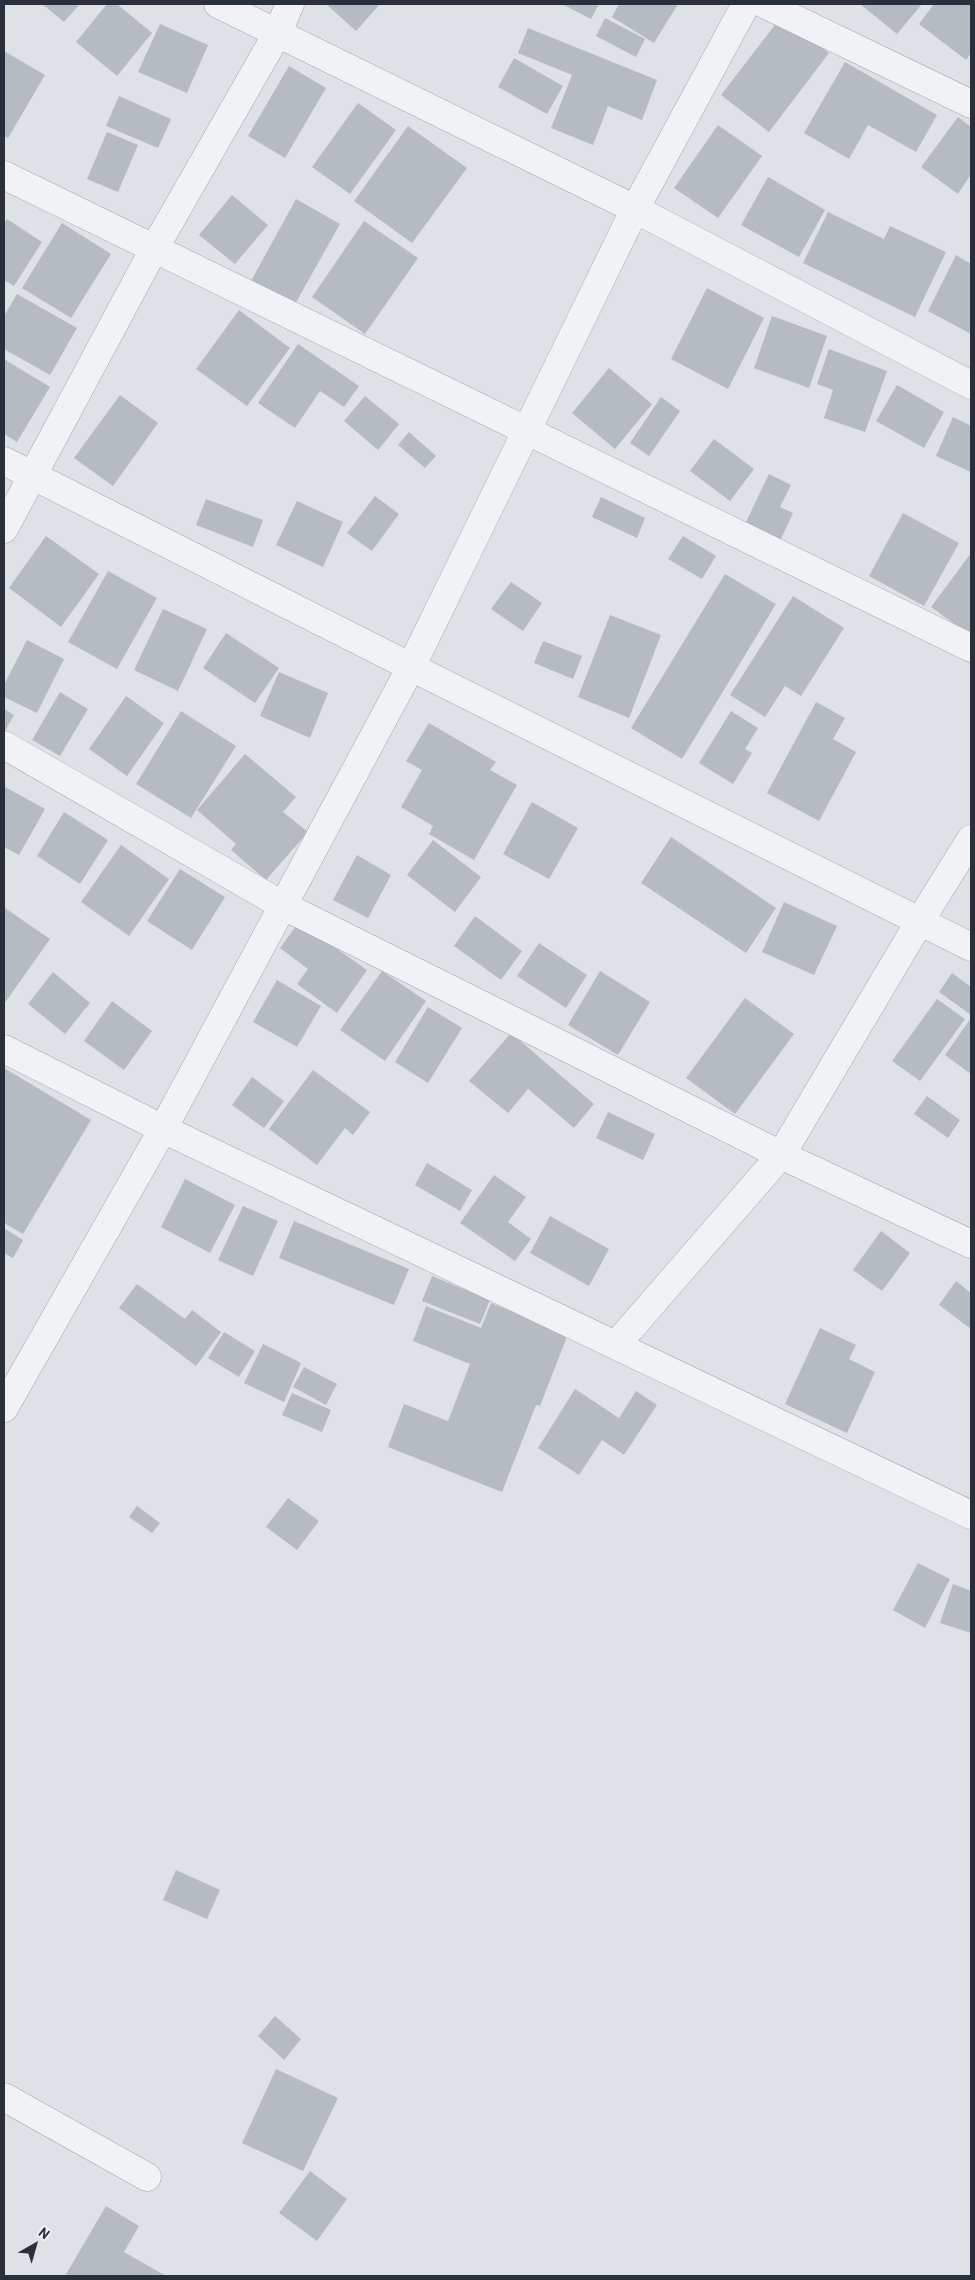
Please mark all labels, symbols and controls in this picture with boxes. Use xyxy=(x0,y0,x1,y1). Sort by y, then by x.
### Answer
north arrow xyxy=(10,2220,60,2270)
text: N xyxy=(36,2223,53,2242)

